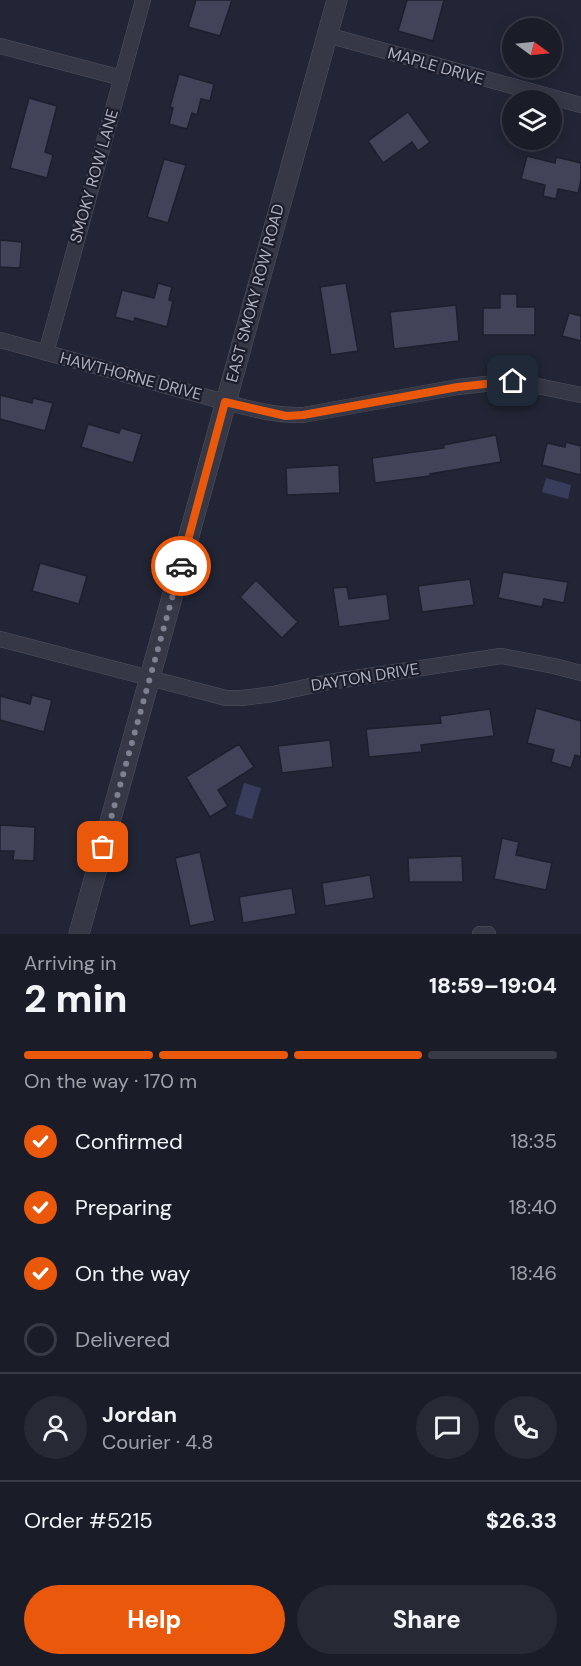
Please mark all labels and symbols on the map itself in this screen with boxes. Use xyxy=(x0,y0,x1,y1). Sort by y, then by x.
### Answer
north arrow xyxy=(502,18,562,78)
street label: MAPLE DRIVE xyxy=(385,42,487,90)
street label: SMOKY ROW LANE xyxy=(65,107,123,245)
street label: EAST SMOKY ROW ROAD xyxy=(221,201,289,385)
street label: HAWTHORNE DRIVE xyxy=(58,347,204,405)
pin xyxy=(487,355,538,406)
courier xyxy=(151,536,211,596)
street label: DAYTON DRIVE xyxy=(310,658,420,696)
pin xyxy=(77,821,128,872)

